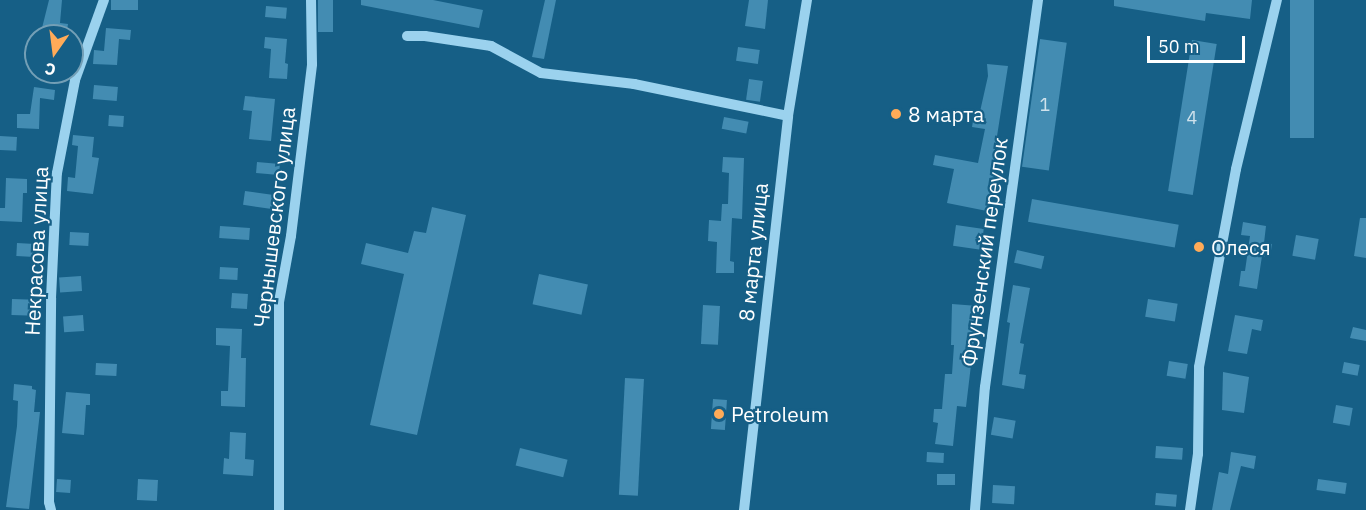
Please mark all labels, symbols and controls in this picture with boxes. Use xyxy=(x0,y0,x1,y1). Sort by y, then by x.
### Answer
north arrow xyxy=(24,24,84,84)
scale bar xyxy=(1150,24,1248,62)
text: 50 m xyxy=(1158,35,1200,58)
text: С xyxy=(43,59,58,80)
house number: 1 xyxy=(1040,94,1050,116)
place label: 8 марта xyxy=(908,101,984,127)
street label: Чернышевского улица xyxy=(248,105,300,329)
marker: 8 марта xyxy=(889,107,903,121)
house number: 4 xyxy=(1187,107,1197,129)
street label: Фрунзенский переулок xyxy=(955,136,1013,368)
street label: Некрасова улица xyxy=(19,166,53,336)
street label: 8 марта улица xyxy=(733,181,773,323)
place label: Олеся xyxy=(1211,234,1271,260)
marker: Олеся xyxy=(1192,240,1206,254)
place label: Petroleum xyxy=(731,401,829,427)
marker: Petroleum xyxy=(712,407,726,421)

